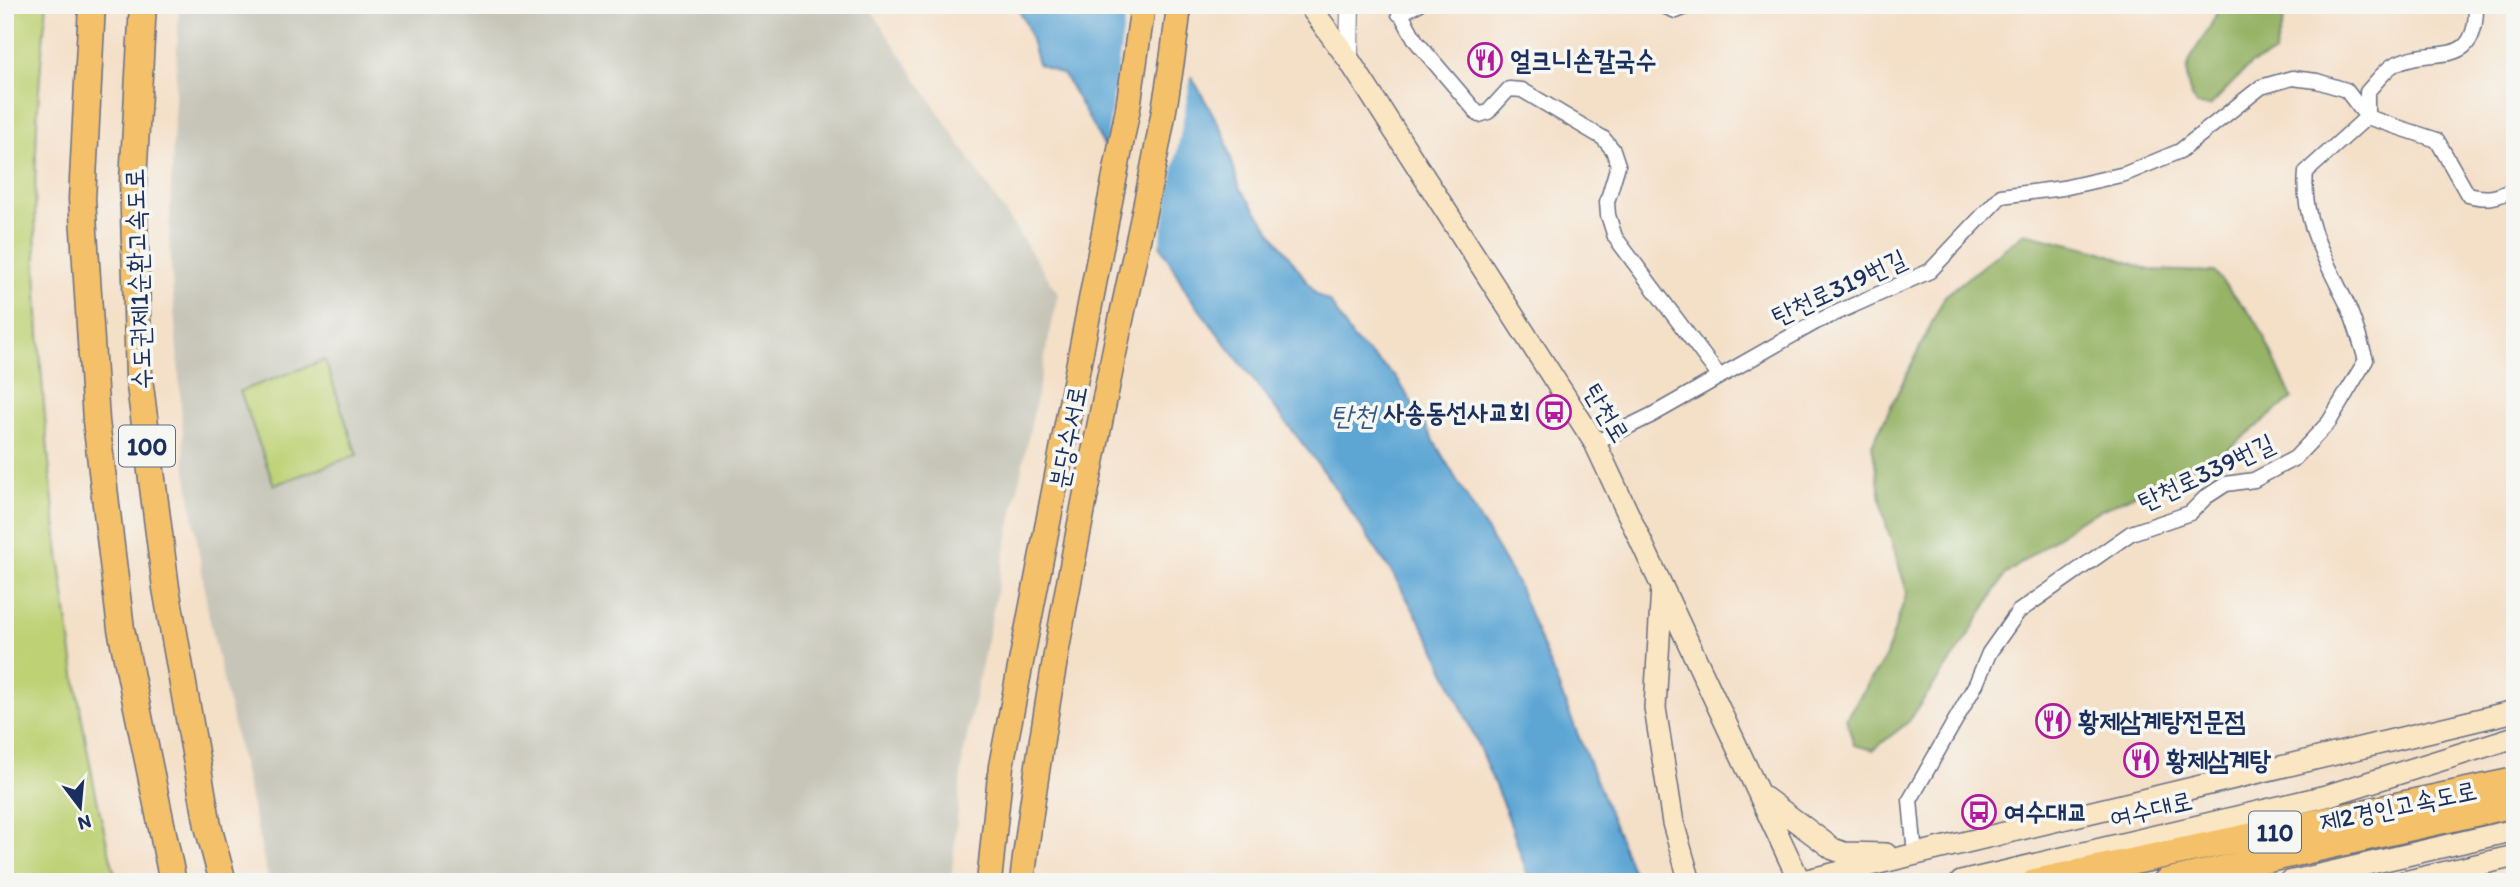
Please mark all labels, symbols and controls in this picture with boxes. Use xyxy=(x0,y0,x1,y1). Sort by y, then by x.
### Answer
restaurant icon: 얼크니손칼국수 xyxy=(1466,41,1504,79)
place label: 얼크니손칼국수 xyxy=(1510,44,1657,76)
street label: 수도권제1순환고속도로 xyxy=(118,168,158,390)
street label: 탄천로319번길 xyxy=(1767,242,1911,332)
street label: 탄천로 xyxy=(1577,378,1637,448)
street label: 분당수서로 xyxy=(1042,383,1094,491)
bus stop icon: 사송동선사교회 xyxy=(1535,393,1573,431)
place label: 사송동선사교회 xyxy=(1383,396,1530,428)
water label: 탄천 xyxy=(1330,398,1378,432)
road number: 100 xyxy=(119,426,175,466)
street label: 탄천로339번길 xyxy=(2133,427,2279,517)
restaurant icon: 황제삼계탕전문점 xyxy=(2034,702,2072,740)
place label: 황제삼계탕전문점 xyxy=(2078,705,2245,737)
restaurant icon: 황제삼계탕 xyxy=(2122,741,2160,779)
place label: 황제삼계탕 xyxy=(2166,744,2272,776)
north arrow xyxy=(46,772,116,842)
street label: 제2경인고속도로 xyxy=(2316,774,2480,838)
street label: 여수대로 xyxy=(2107,784,2195,834)
bus stop icon: 여수대교 xyxy=(1960,793,1998,831)
place label: 여수대교 xyxy=(2004,796,2088,828)
text: N xyxy=(75,810,94,836)
road number: 110 xyxy=(2249,812,2301,852)

